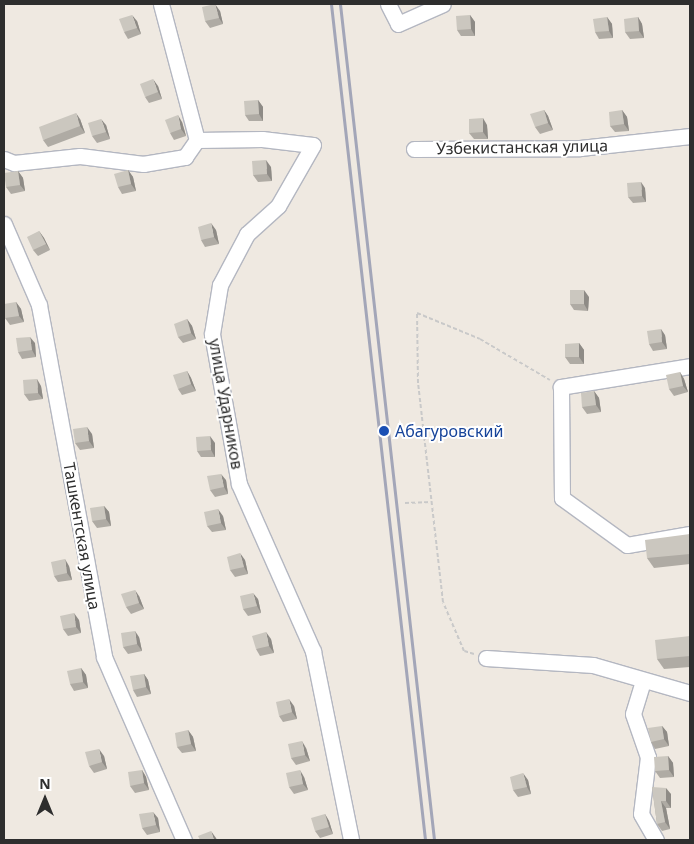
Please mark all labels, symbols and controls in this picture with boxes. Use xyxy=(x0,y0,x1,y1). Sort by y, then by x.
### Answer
street label: Узбекистанская улица xyxy=(436,136,608,158)
street label: улица Ударников xyxy=(205,337,247,471)
place label: Абагуровский xyxy=(395,421,503,441)
marker: Абагуровский xyxy=(377,424,391,438)
street label: Ташкентская улица xyxy=(60,461,104,611)
north arrow xyxy=(20,774,70,824)
text: N xyxy=(39,774,51,793)

